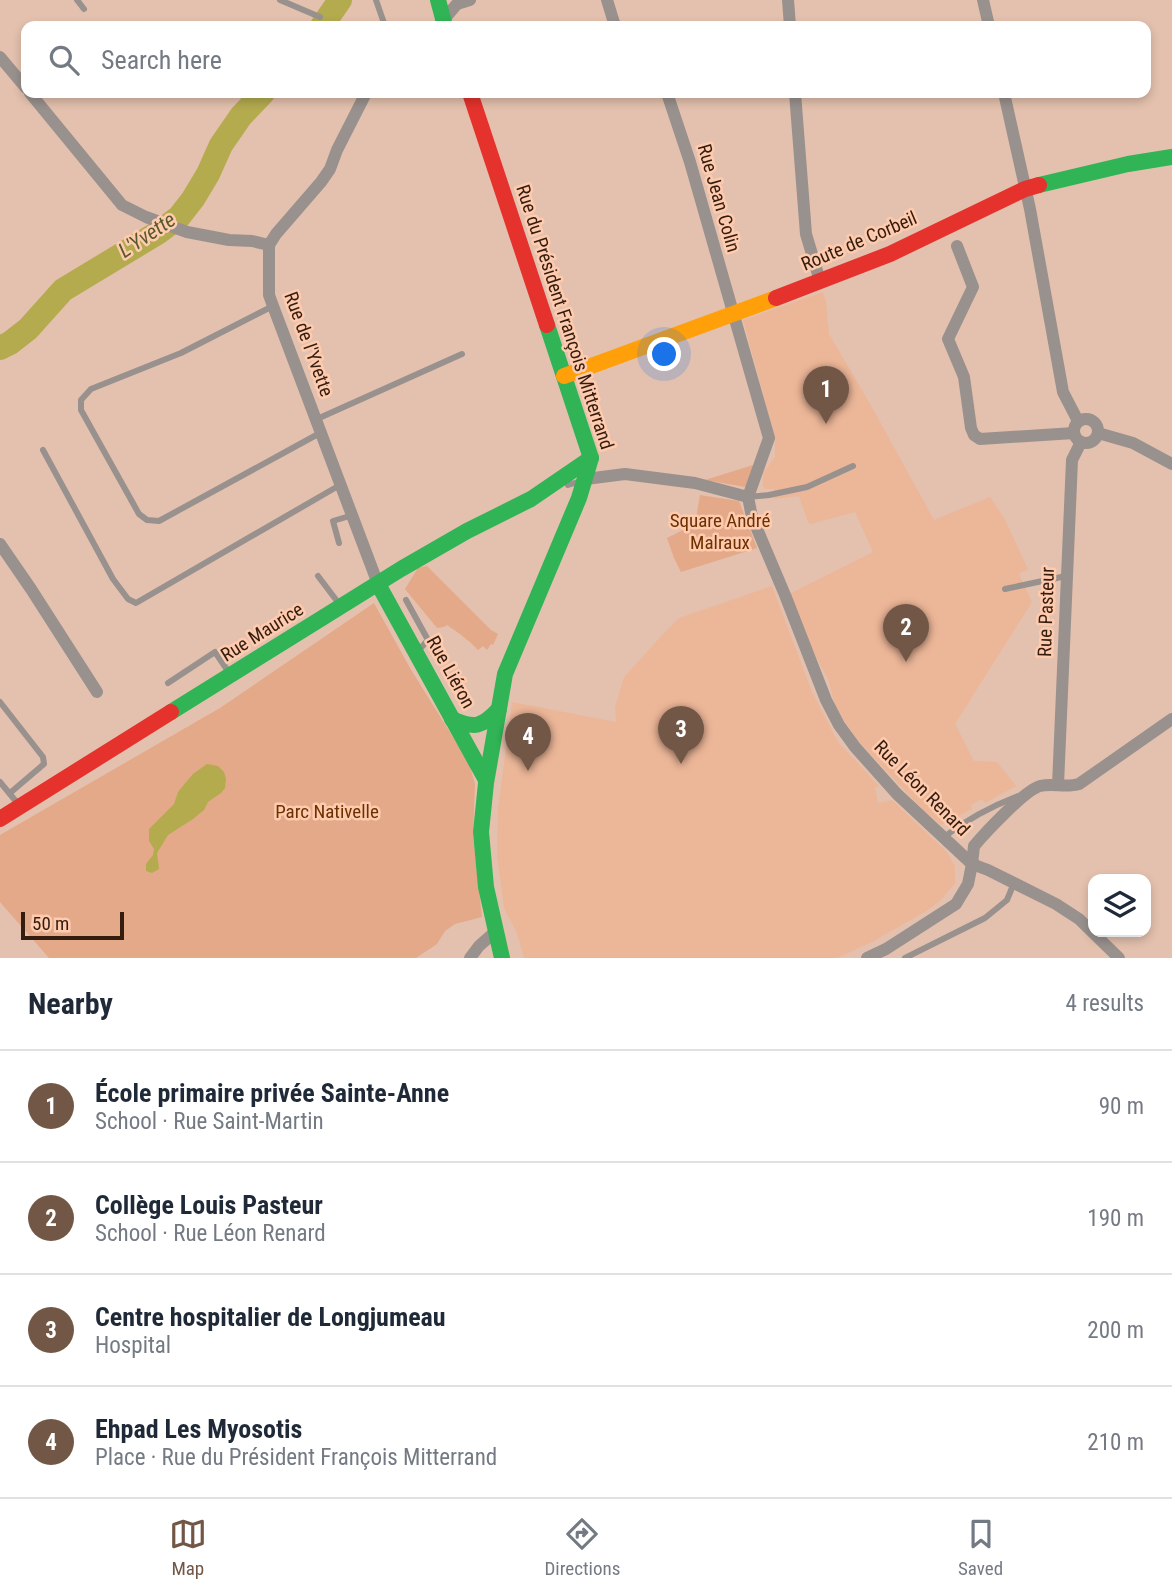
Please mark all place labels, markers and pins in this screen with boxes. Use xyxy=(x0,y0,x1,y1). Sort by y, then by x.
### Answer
pin: 1 xyxy=(803,366,849,424)
pin: 2 xyxy=(883,604,929,662)
pin: 3 xyxy=(658,706,704,764)
pin: 4 xyxy=(505,713,551,771)

